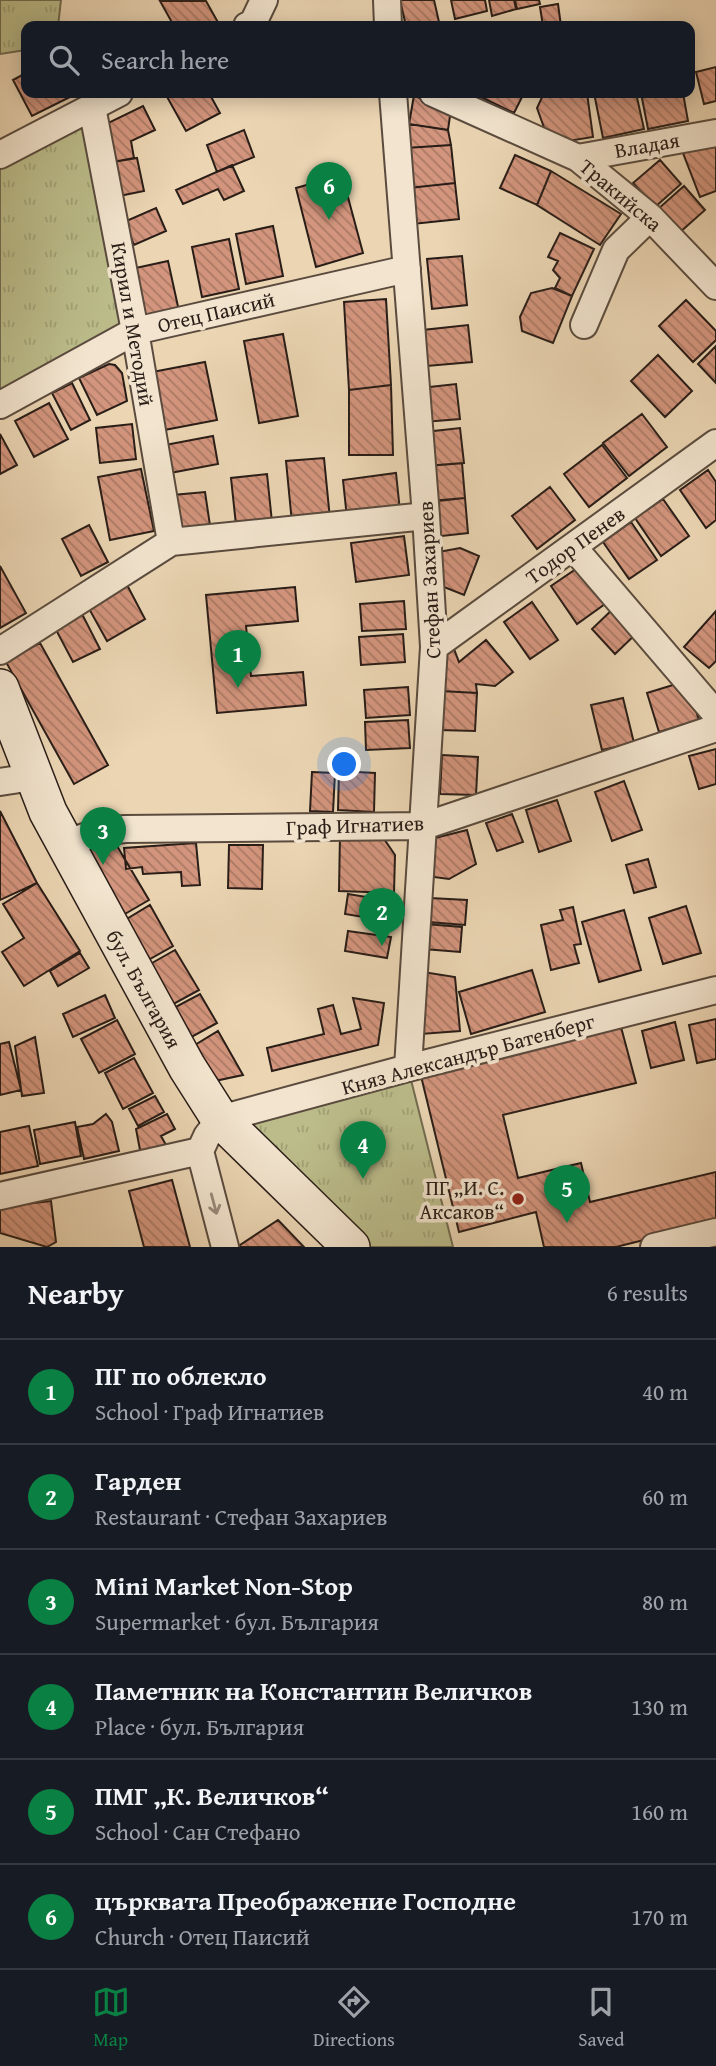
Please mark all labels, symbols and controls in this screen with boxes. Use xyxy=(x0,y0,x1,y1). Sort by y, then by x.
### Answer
search box xyxy=(21,21,695,98)
text: Search here xyxy=(101,40,229,79)
icon: search xyxy=(45,41,83,79)
street label: Владая xyxy=(612,124,682,166)
street label: Тракийска xyxy=(573,151,669,239)
pin: 6 xyxy=(306,162,352,220)
street label: Кирил и Методий xyxy=(103,240,163,408)
street label: Отец Паисий xyxy=(154,283,278,341)
street label: Тодор Пенев xyxy=(519,498,631,592)
street label: Стефан Захариев xyxy=(409,500,449,660)
pin: 1 xyxy=(215,630,261,688)
your location xyxy=(327,747,361,781)
pin: 3 xyxy=(80,807,126,865)
street label: Граф Игнатиев xyxy=(285,807,425,843)
pin: 2 xyxy=(359,888,405,946)
street label: бул. България xyxy=(98,924,190,1054)
street label: Княз Александър Батенберг xyxy=(338,1005,598,1103)
pin: 4 xyxy=(340,1121,386,1179)
pin: 5 xyxy=(544,1165,590,1223)
place label: ПГ „И. С. Аксаков“ xyxy=(419,1172,504,1227)
marker: ПГ „И. С. Аксаков“ xyxy=(510,1191,526,1207)
one-way arrow xyxy=(208,1192,221,1215)
text: Nearby xyxy=(28,1271,124,1315)
text: 6 results xyxy=(607,1276,688,1309)
text: ПГ по облекло xyxy=(95,1356,267,1395)
text: 1 xyxy=(45,1375,57,1408)
text: 40 m xyxy=(642,1375,688,1408)
text: School · Граф Игнатиев xyxy=(95,1395,324,1428)
text: Гарден xyxy=(95,1461,181,1500)
text: 2 xyxy=(45,1480,57,1513)
text: 60 m xyxy=(642,1480,688,1513)
text: Restaurant · Стефан Захариев xyxy=(95,1500,388,1533)
text: Mini Market Non-Stop xyxy=(95,1566,353,1605)
text: 3 xyxy=(45,1585,57,1618)
text: 80 m xyxy=(642,1585,688,1618)
text: Supermarket · бул. България xyxy=(95,1605,379,1638)
text: Паметник на Константин Величков xyxy=(95,1671,532,1710)
text: 4 xyxy=(45,1690,57,1723)
text: 130 m xyxy=(631,1690,688,1723)
text: Place · бул. България xyxy=(95,1710,304,1743)
text: ПМГ „К. Величков“ xyxy=(95,1776,329,1815)
text: 5 xyxy=(45,1795,57,1828)
text: 160 m xyxy=(631,1795,688,1828)
text: School · Сан Стефано xyxy=(95,1815,301,1848)
text: църквата Преображение Господне xyxy=(95,1881,516,1920)
text: 6 xyxy=(45,1900,57,1933)
text: 170 m xyxy=(631,1900,688,1933)
text: Church · Отец Паисий xyxy=(95,1920,310,1953)
tab: Map xyxy=(92,1983,130,2053)
tab: Directions xyxy=(313,1983,395,2053)
tab: Saved xyxy=(578,1983,624,2053)

